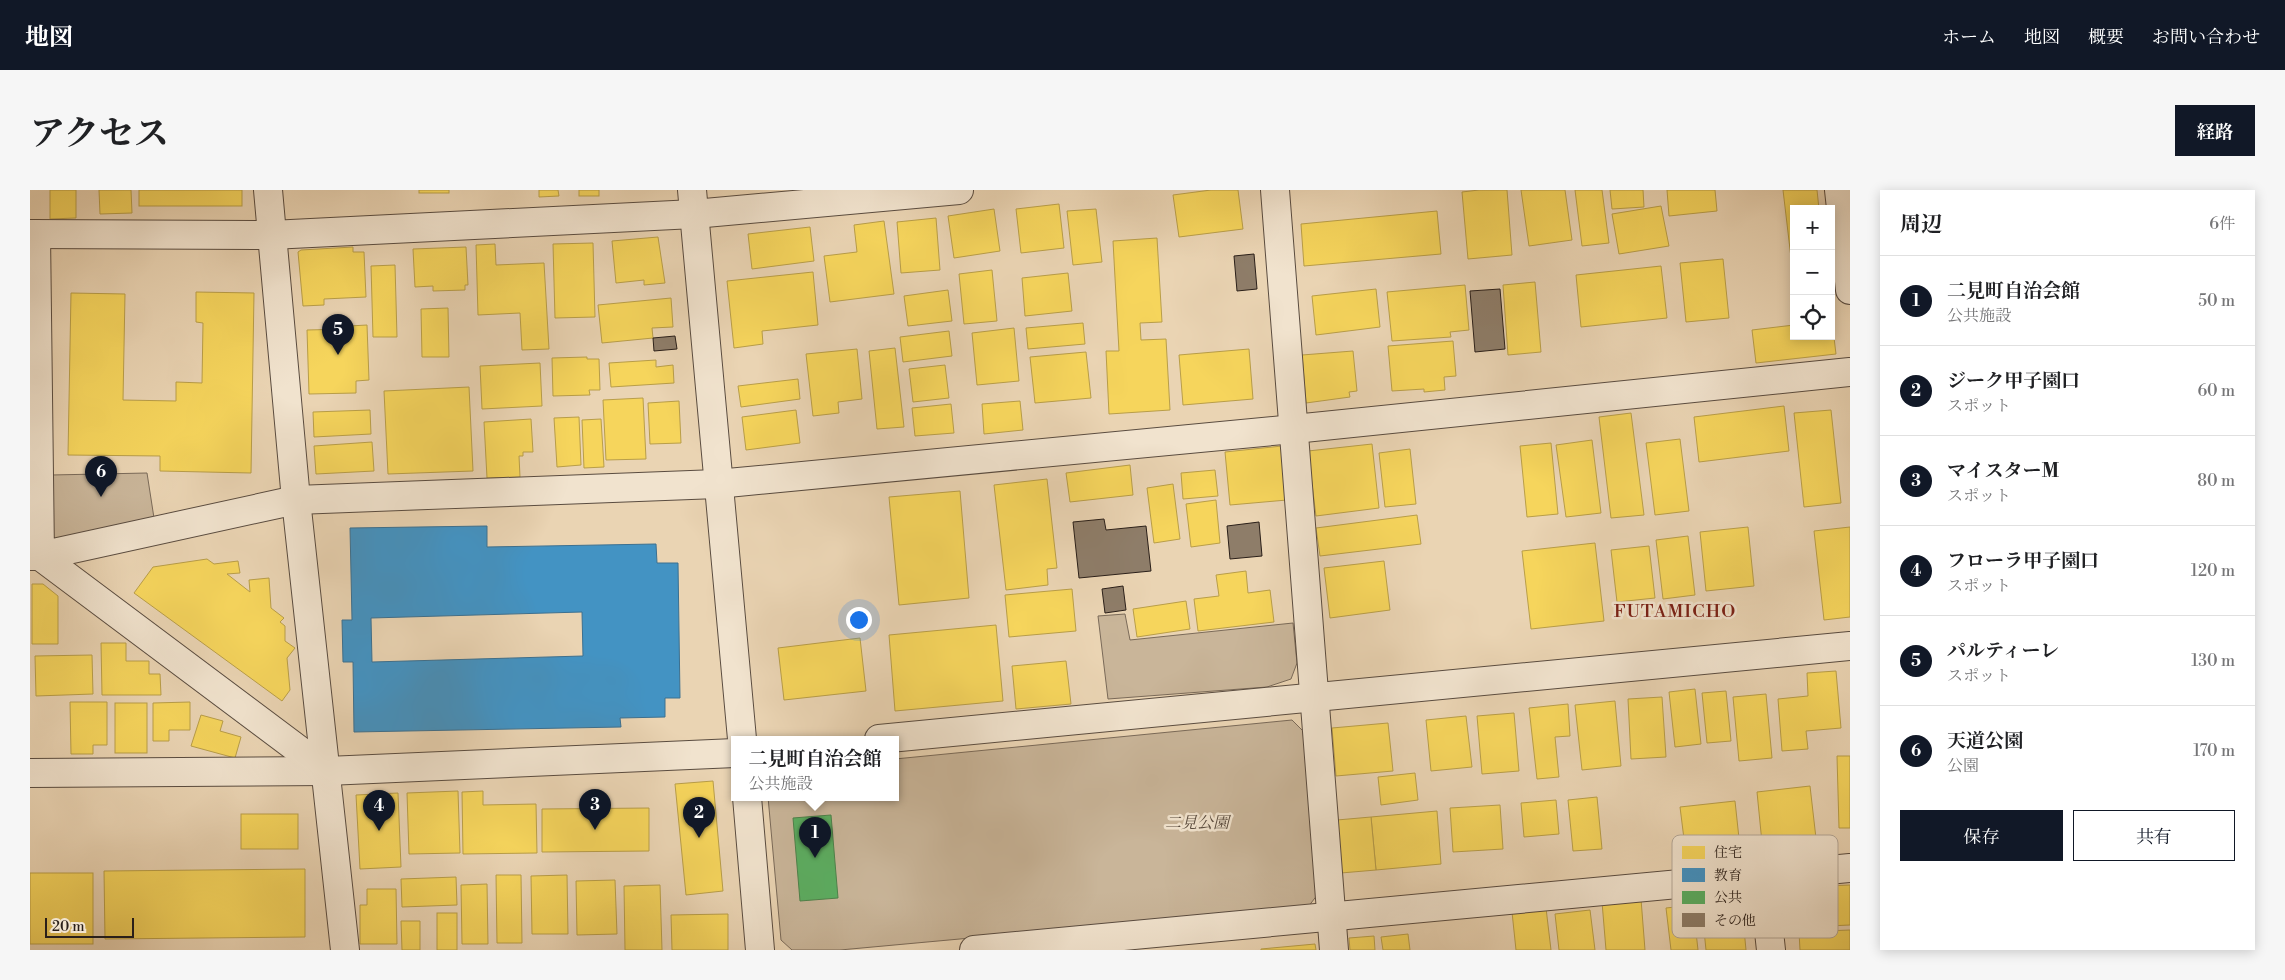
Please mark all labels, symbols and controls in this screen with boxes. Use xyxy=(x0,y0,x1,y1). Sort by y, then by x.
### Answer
text: 地図 xyxy=(25,23,73,53)
text: ホーム xyxy=(1942,26,1996,49)
text: 地図 xyxy=(2024,26,2060,49)
text: 概要 xyxy=(2088,26,2124,49)
text: お問い合わせ xyxy=(2152,26,2260,49)
button: 経路 xyxy=(2175,105,2255,156)
text: アクセス xyxy=(30,113,169,156)
map controls xyxy=(1790,205,1835,340)
button: + xyxy=(1790,205,1835,250)
text: 周辺 xyxy=(1900,212,1942,238)
text: 6件 xyxy=(2209,214,2235,234)
button: − xyxy=(1790,250,1835,295)
text: 二見町自治会館 xyxy=(1947,279,2080,303)
text: 1 xyxy=(1912,291,1920,311)
text: 50 m xyxy=(2198,291,2235,311)
button: locate xyxy=(1790,295,1835,340)
text: 公共施設 xyxy=(1947,306,2011,326)
pin: 5 xyxy=(322,314,354,355)
text: ジーク甲子園口 xyxy=(1947,369,2080,393)
text: 2 xyxy=(1911,381,1921,401)
text: 60 m xyxy=(2197,381,2235,401)
text: スポット xyxy=(1947,396,2011,416)
pin: 6 xyxy=(85,456,117,497)
text: マイスターM xyxy=(1947,459,2059,483)
text: 3 xyxy=(1911,471,1921,491)
text: 80 m xyxy=(2197,471,2235,491)
text: スポット xyxy=(1947,486,2011,506)
text: フローラ甲子園口 xyxy=(1947,549,2099,573)
text: 4 xyxy=(1911,561,1921,581)
text: 120 m xyxy=(2191,561,2235,581)
text: スポット xyxy=(1947,576,2011,596)
district label: FUTAMICHO xyxy=(1614,600,1736,623)
your location xyxy=(846,607,872,633)
text: パルティーレ xyxy=(1947,639,2059,663)
text: 5 xyxy=(1911,651,1921,671)
text: 130 m xyxy=(2191,651,2235,671)
text: スポット xyxy=(1947,666,2011,686)
text: 天道公園 xyxy=(1947,729,2023,753)
popup xyxy=(731,736,899,801)
text: 6 xyxy=(1911,741,1921,761)
text: 170 m xyxy=(2193,741,2235,761)
text: 二見町自治会館 xyxy=(748,747,882,771)
text: 公園 xyxy=(1947,756,1979,776)
text: 公共施設 xyxy=(748,774,813,794)
pin: 3 xyxy=(579,789,611,830)
pin: 4 xyxy=(363,790,395,831)
pin: 2 xyxy=(683,797,715,838)
button: 保存 xyxy=(1900,810,2063,861)
button: 共有 xyxy=(2073,810,2235,861)
park label: 二見公園 xyxy=(1165,813,1232,833)
pin: 1 xyxy=(799,817,831,858)
legend xyxy=(1672,835,1838,938)
text: 住宅 xyxy=(1714,844,1742,862)
text: 教育 xyxy=(1714,867,1742,885)
text: 公共 xyxy=(1714,889,1742,907)
text: その他 xyxy=(1714,912,1756,930)
scale bar xyxy=(45,915,134,938)
text: 20 m xyxy=(52,918,84,936)

